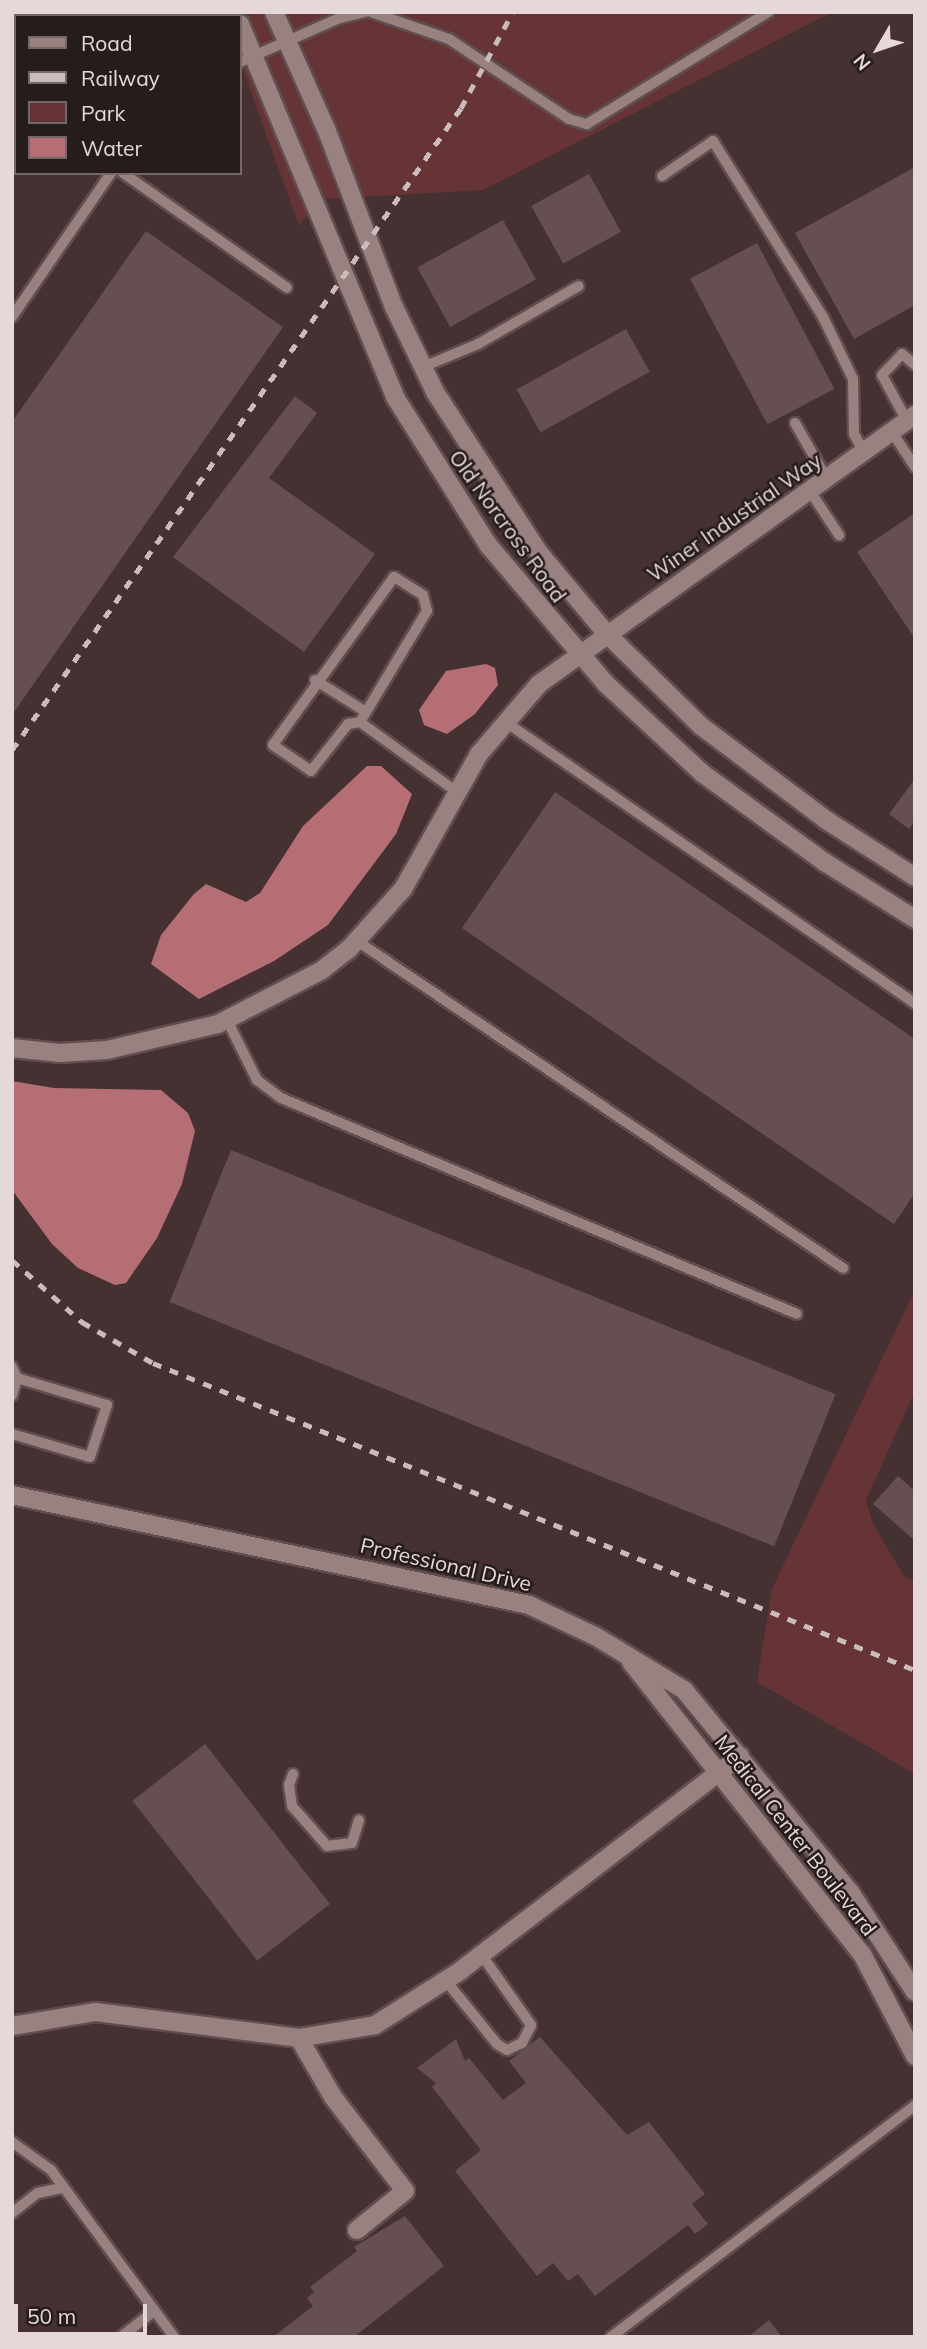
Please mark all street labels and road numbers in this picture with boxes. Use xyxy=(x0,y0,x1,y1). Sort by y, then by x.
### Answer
street label: Old Norcross Road xyxy=(444,445,572,607)
street label: Winer Industrial Way xyxy=(642,447,826,587)
street label: Professional Drive xyxy=(358,1532,534,1596)
street label: Medical Center Boulevard xyxy=(710,1730,882,1940)

